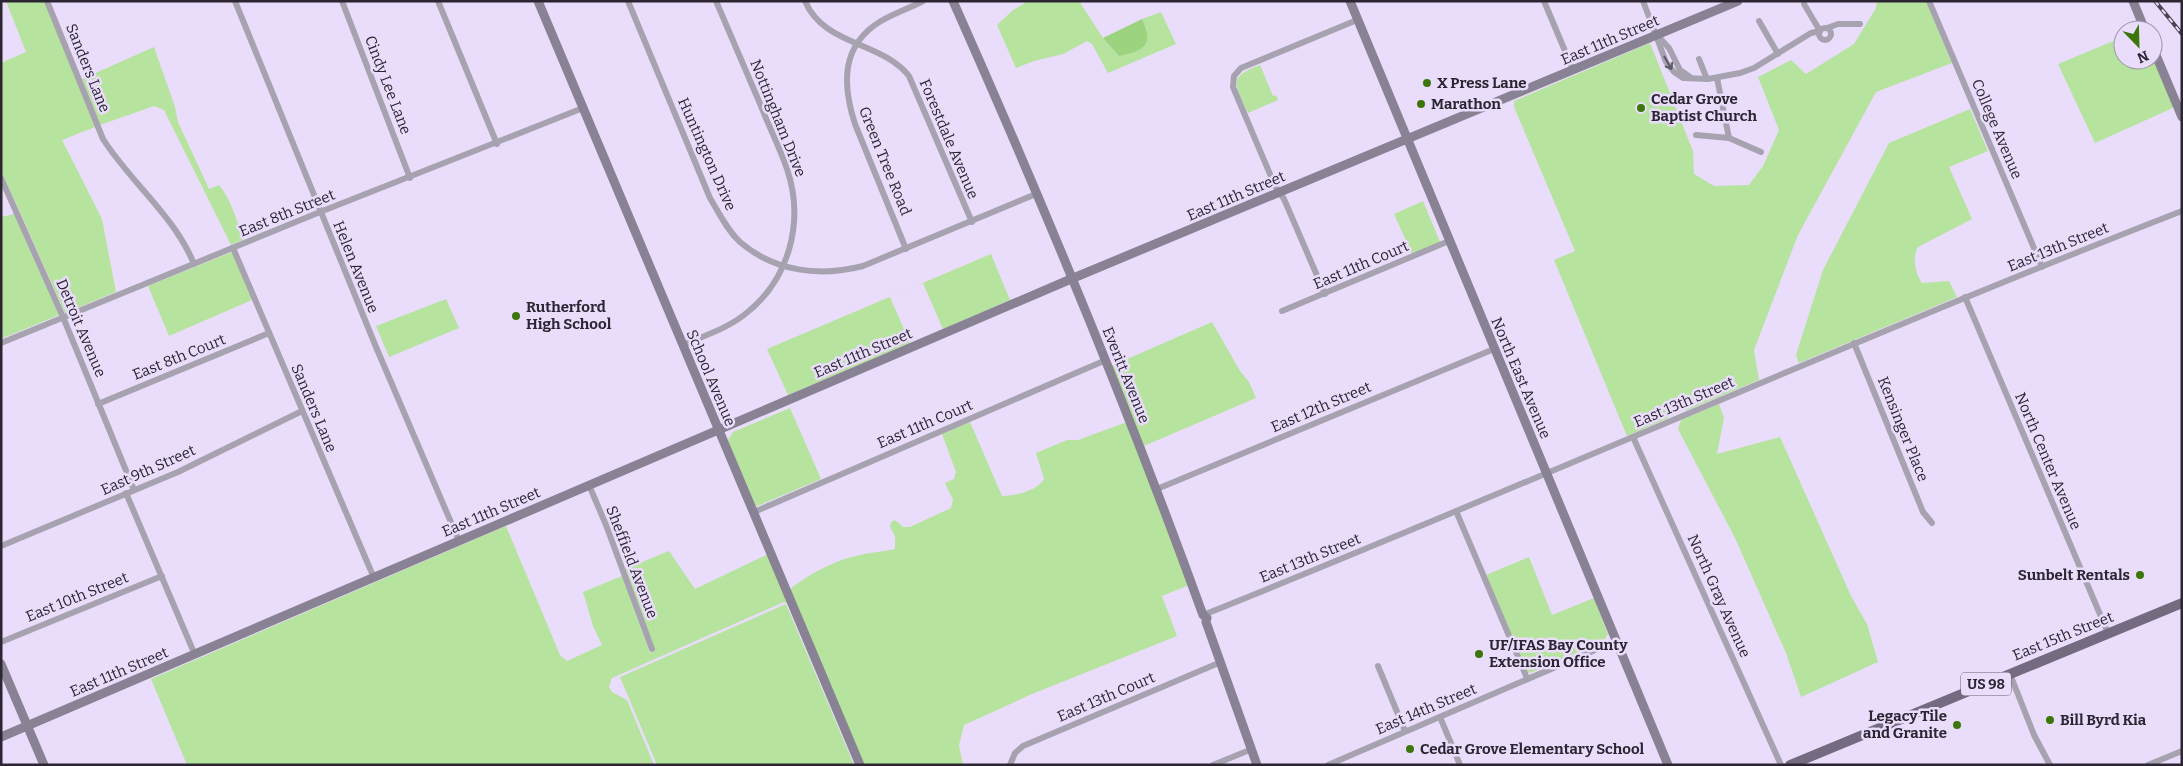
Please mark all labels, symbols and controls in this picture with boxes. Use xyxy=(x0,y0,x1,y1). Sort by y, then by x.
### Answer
street label: East 11th Street xyxy=(1558,11,1662,69)
north arrow xyxy=(2113,20,2163,70)
street label: Sanders Lane xyxy=(62,21,114,115)
street label: Cindy Lee Lane xyxy=(361,33,415,137)
text: N xyxy=(2134,47,2151,67)
one-way arrow xyxy=(1663,56,1673,70)
street label: Nottingham Drive xyxy=(746,57,810,179)
place label: X Press Lane xyxy=(1437,74,1527,92)
street label: Forestdale Avenue xyxy=(916,76,982,202)
street label: College Avenue xyxy=(1968,76,2026,182)
marker: X Press Lane xyxy=(1421,77,1433,89)
place label: Cedar Grove Baptist Church xyxy=(1651,90,1757,125)
street label: Huntington Drive xyxy=(674,95,740,213)
place label: Marathon xyxy=(1431,95,1501,113)
marker: Marathon xyxy=(1415,98,1427,110)
marker: Cedar Grove Baptist Church xyxy=(1635,102,1647,114)
street label: Green Tree Road xyxy=(855,104,915,218)
street label: East 11th Street xyxy=(1184,167,1288,225)
street label: East 8th Street xyxy=(236,185,338,240)
street label: Helen Avenue xyxy=(329,218,383,316)
street label: East 13th Street xyxy=(2005,218,2112,275)
street label: East 11th Court xyxy=(1311,237,1412,293)
street label: Detroit Avenue xyxy=(52,276,110,380)
place label: Rutherford High School xyxy=(526,298,612,333)
marker: Rutherford High School xyxy=(510,310,522,322)
street label: North East Avenue xyxy=(1487,315,1555,441)
street label: East 11th Street xyxy=(811,324,915,382)
street label: Everitt Avenue xyxy=(1099,324,1153,426)
street label: School Avenue xyxy=(683,327,739,429)
street label: East 8th Court xyxy=(130,330,229,384)
street label: Sanders Lane xyxy=(287,361,341,455)
street label: East 13th Street xyxy=(1631,373,1737,431)
street label: Kensinger Place xyxy=(1874,374,1932,484)
street label: East 12th Street xyxy=(1268,378,1374,436)
street label: North Center Avenue xyxy=(2011,390,2085,532)
street label: East 11th Court xyxy=(875,396,976,452)
street label: East 9th Street xyxy=(98,441,199,499)
street label: East 11th Street xyxy=(439,483,543,541)
street label: Sheffield Avenue xyxy=(602,503,662,621)
street label: East 13th Street xyxy=(1257,529,1364,586)
street label: North Gray Avenue xyxy=(1684,532,1754,660)
place label: Sunbelt Rentals xyxy=(2018,566,2130,584)
street label: East 10th Street xyxy=(23,568,131,626)
marker: Sunbelt Rentals xyxy=(2134,569,2146,581)
street label: East 15th Street xyxy=(2010,607,2116,664)
place label: UF/IFAS Bay County Extension Office xyxy=(1489,636,1628,671)
street label: East 11th Street xyxy=(67,643,171,701)
marker: UF/IFAS Bay County Extension Office xyxy=(1473,648,1485,660)
street label: East 13th Court xyxy=(1055,668,1158,726)
road number: US 98 xyxy=(1961,672,2011,696)
street label: East 14th Street xyxy=(1373,679,1480,738)
place label: Legacy Tile and Granite xyxy=(1863,707,1947,742)
place label: Bill Byrd Kia xyxy=(2060,711,2147,729)
marker: Bill Byrd Kia xyxy=(2044,714,2056,726)
marker: Legacy Tile and Granite xyxy=(1951,719,1963,731)
place label: Cedar Grove Elementary School xyxy=(1420,740,1645,758)
marker: Cedar Grove Elementary School xyxy=(1404,743,1416,755)

